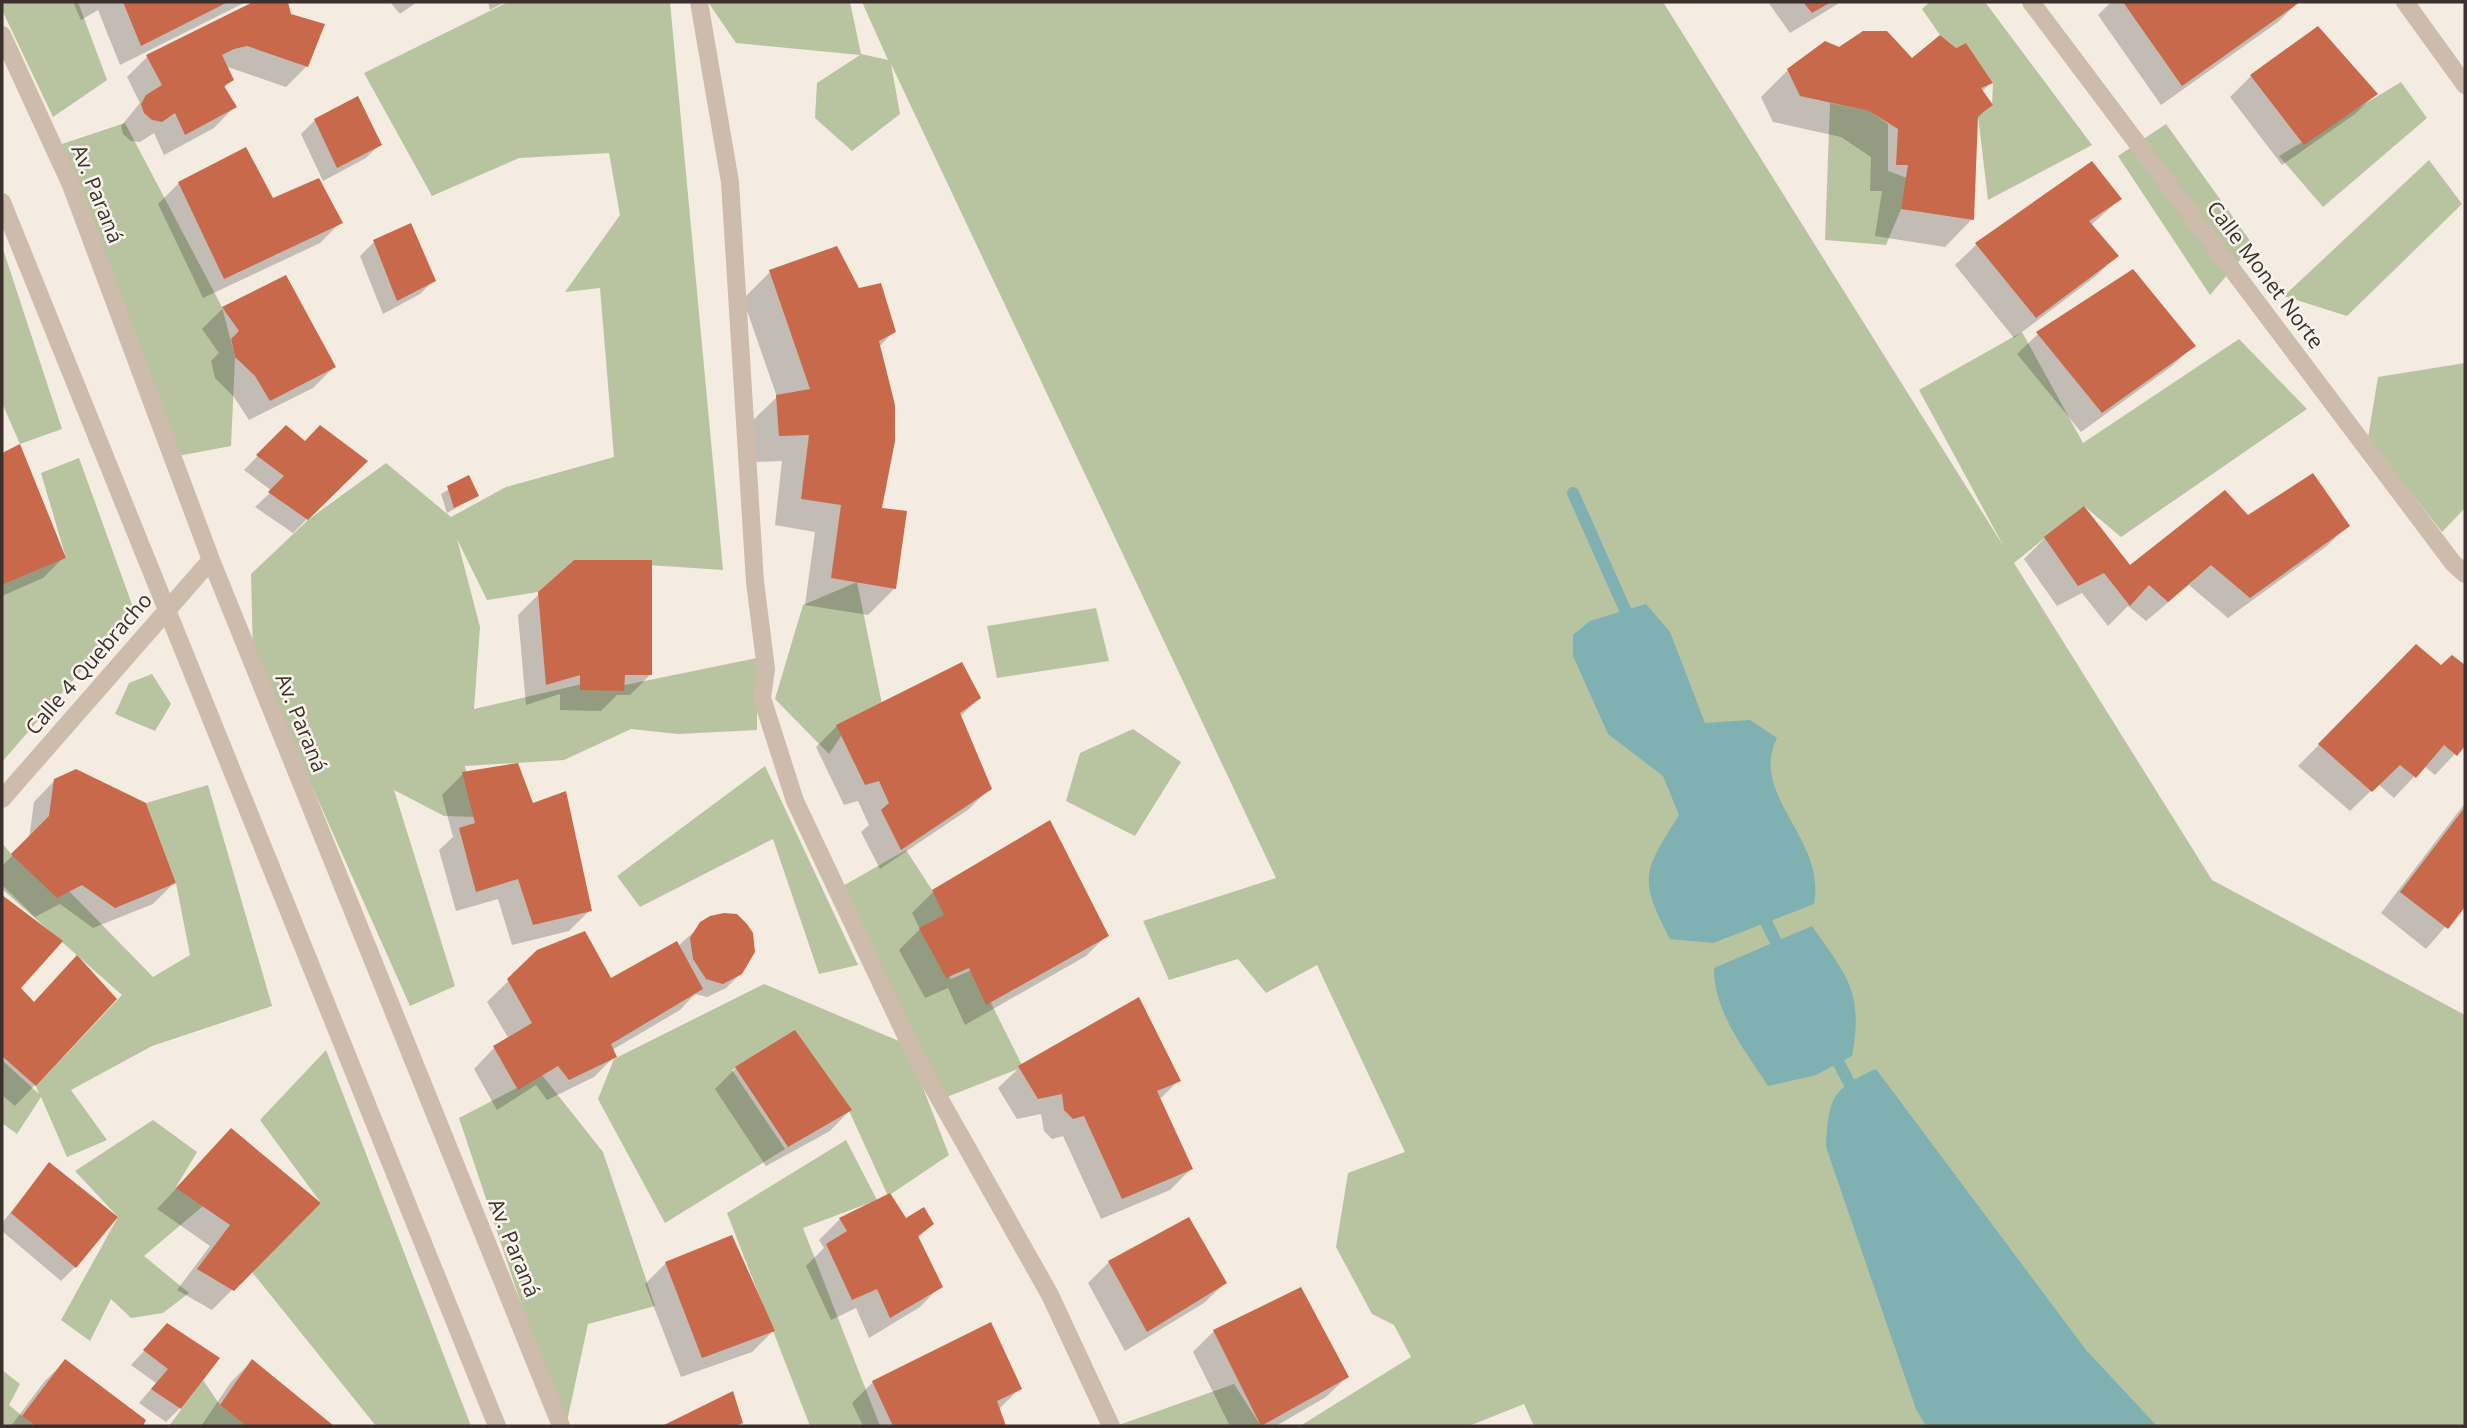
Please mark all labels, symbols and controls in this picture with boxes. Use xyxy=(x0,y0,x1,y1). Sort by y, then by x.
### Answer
street label: Av. Paraná xyxy=(65,140,130,247)
street label: Calle Monet Norte xyxy=(2201,195,2331,354)
street label: Calle 4 Quebracho xyxy=(19,586,158,740)
street label: Av. Paraná xyxy=(269,669,334,776)
street label: Av. Paraná xyxy=(482,1194,547,1301)

